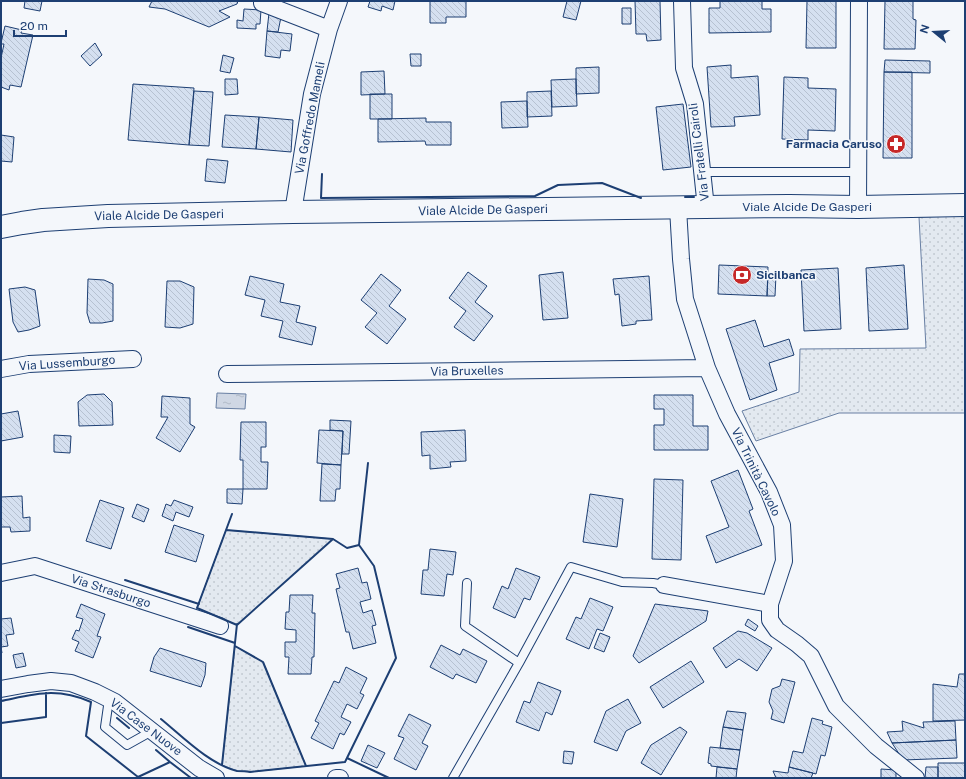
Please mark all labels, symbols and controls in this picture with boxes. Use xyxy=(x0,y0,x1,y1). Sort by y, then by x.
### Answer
scale bar xyxy=(14,12,66,38)
north arrow xyxy=(914,12,954,52)
text: 20 m xyxy=(20,19,48,33)
text: N xyxy=(917,23,932,35)
street label: Via Goffredo Mameli xyxy=(292,61,328,175)
street label: Via Fratelli Cairoli xyxy=(686,102,712,202)
pharmacy icon: Farmacia Caruso xyxy=(885,133,907,155)
place label: Farmacia Caruso xyxy=(786,137,882,151)
street label: Viale Alcide De Gasperi xyxy=(742,200,872,214)
street label: Viale Alcide De Gasperi xyxy=(418,202,548,218)
street label: Viale Alcide De Gasperi xyxy=(94,207,224,223)
bank icon: Sicilbanca xyxy=(731,264,753,286)
place label: Sicilbanca xyxy=(756,268,816,282)
street label: Via Lussemburgo xyxy=(18,353,116,373)
street label: Via Bruxelles xyxy=(430,363,504,379)
street label: Via Trinità Cavolo xyxy=(729,426,784,519)
street label: Via Strasburgo xyxy=(69,572,153,611)
street label: Via Case Nuove xyxy=(107,695,185,759)

